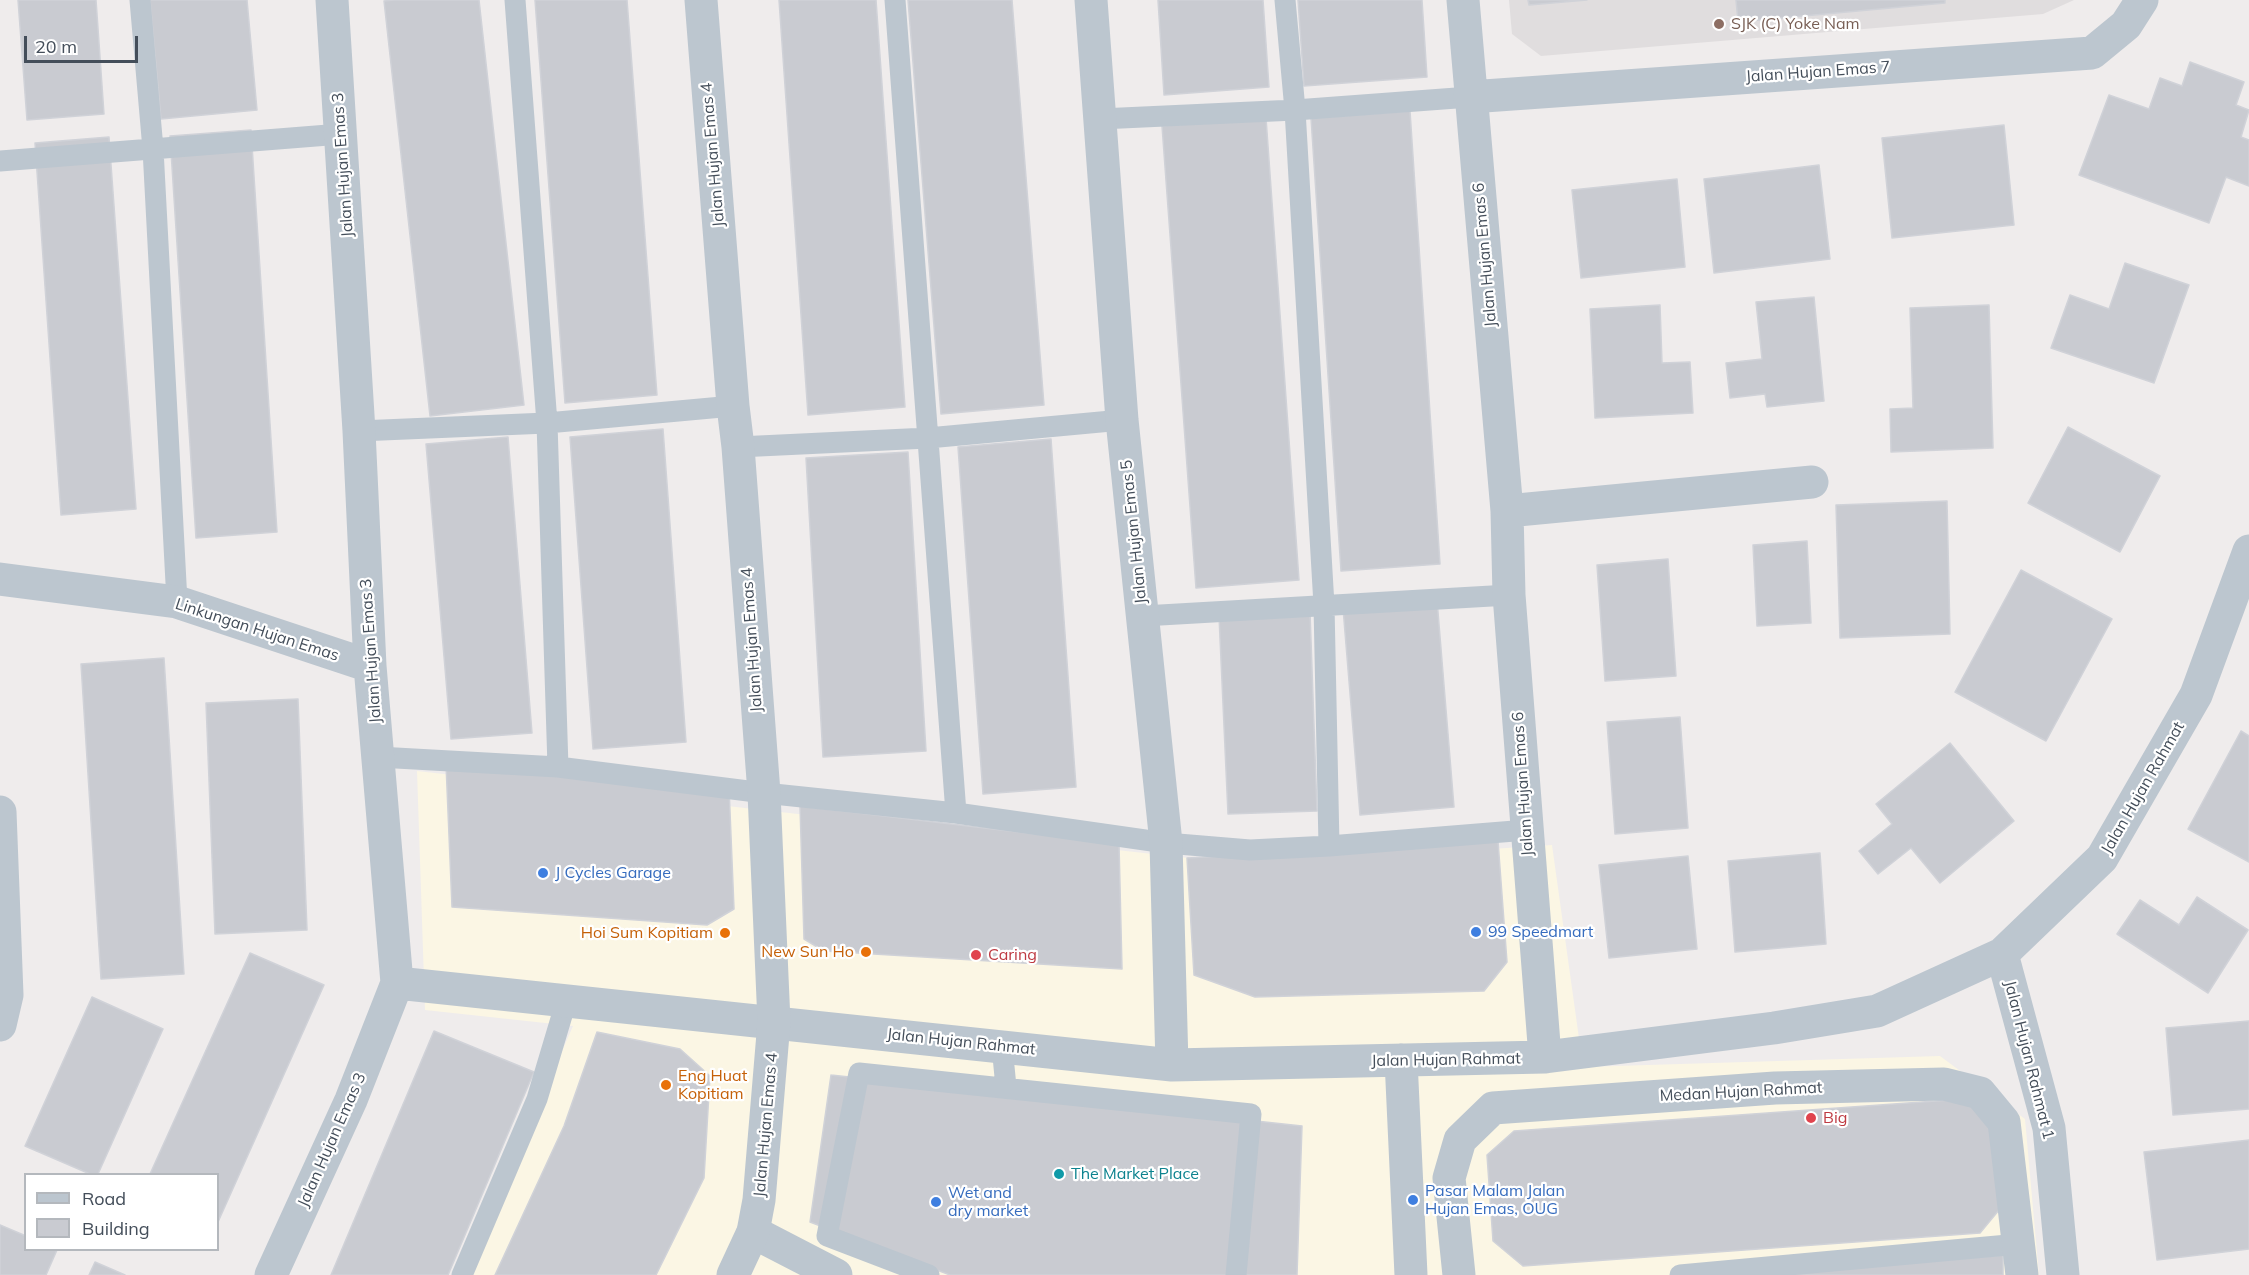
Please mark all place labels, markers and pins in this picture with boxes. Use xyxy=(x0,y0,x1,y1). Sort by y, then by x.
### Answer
place label: SJK (C) Yoke Nam xyxy=(1731,14,1860,34)
marker: SJK (C) Yoke Nam xyxy=(1712,17,1726,31)
place label: J Cycles Garage xyxy=(555,863,671,883)
marker: J Cycles Garage xyxy=(536,866,550,880)
place label: 99 Speedmart xyxy=(1488,922,1593,942)
place label: Hoi Sum Kopitiam xyxy=(581,923,713,943)
marker: 99 Speedmart xyxy=(1469,925,1483,939)
marker: Hoi Sum Kopitiam xyxy=(718,926,732,940)
place label: New Sun Ho xyxy=(761,942,854,962)
marker: New Sun Ho xyxy=(859,945,873,959)
place label: Caring xyxy=(988,945,1037,965)
marker: Caring xyxy=(969,948,983,962)
place label: Eng Huat Kopitiam xyxy=(678,1066,747,1104)
marker: Eng Huat Kopitiam xyxy=(659,1078,673,1092)
place label: Big xyxy=(1823,1108,1847,1128)
marker: Big xyxy=(1804,1111,1818,1125)
place label: The Market Place xyxy=(1071,1164,1199,1184)
marker: The Market Place xyxy=(1052,1167,1066,1181)
place label: Pasar Malam Jalan Hujan Emas, OUG xyxy=(1425,1181,1565,1219)
place label: Wet and dry market xyxy=(948,1183,1028,1221)
marker: Pasar Malam Jalan Hujan Emas, OUG xyxy=(1406,1193,1420,1207)
marker: Wet and dry market xyxy=(929,1195,943,1209)

